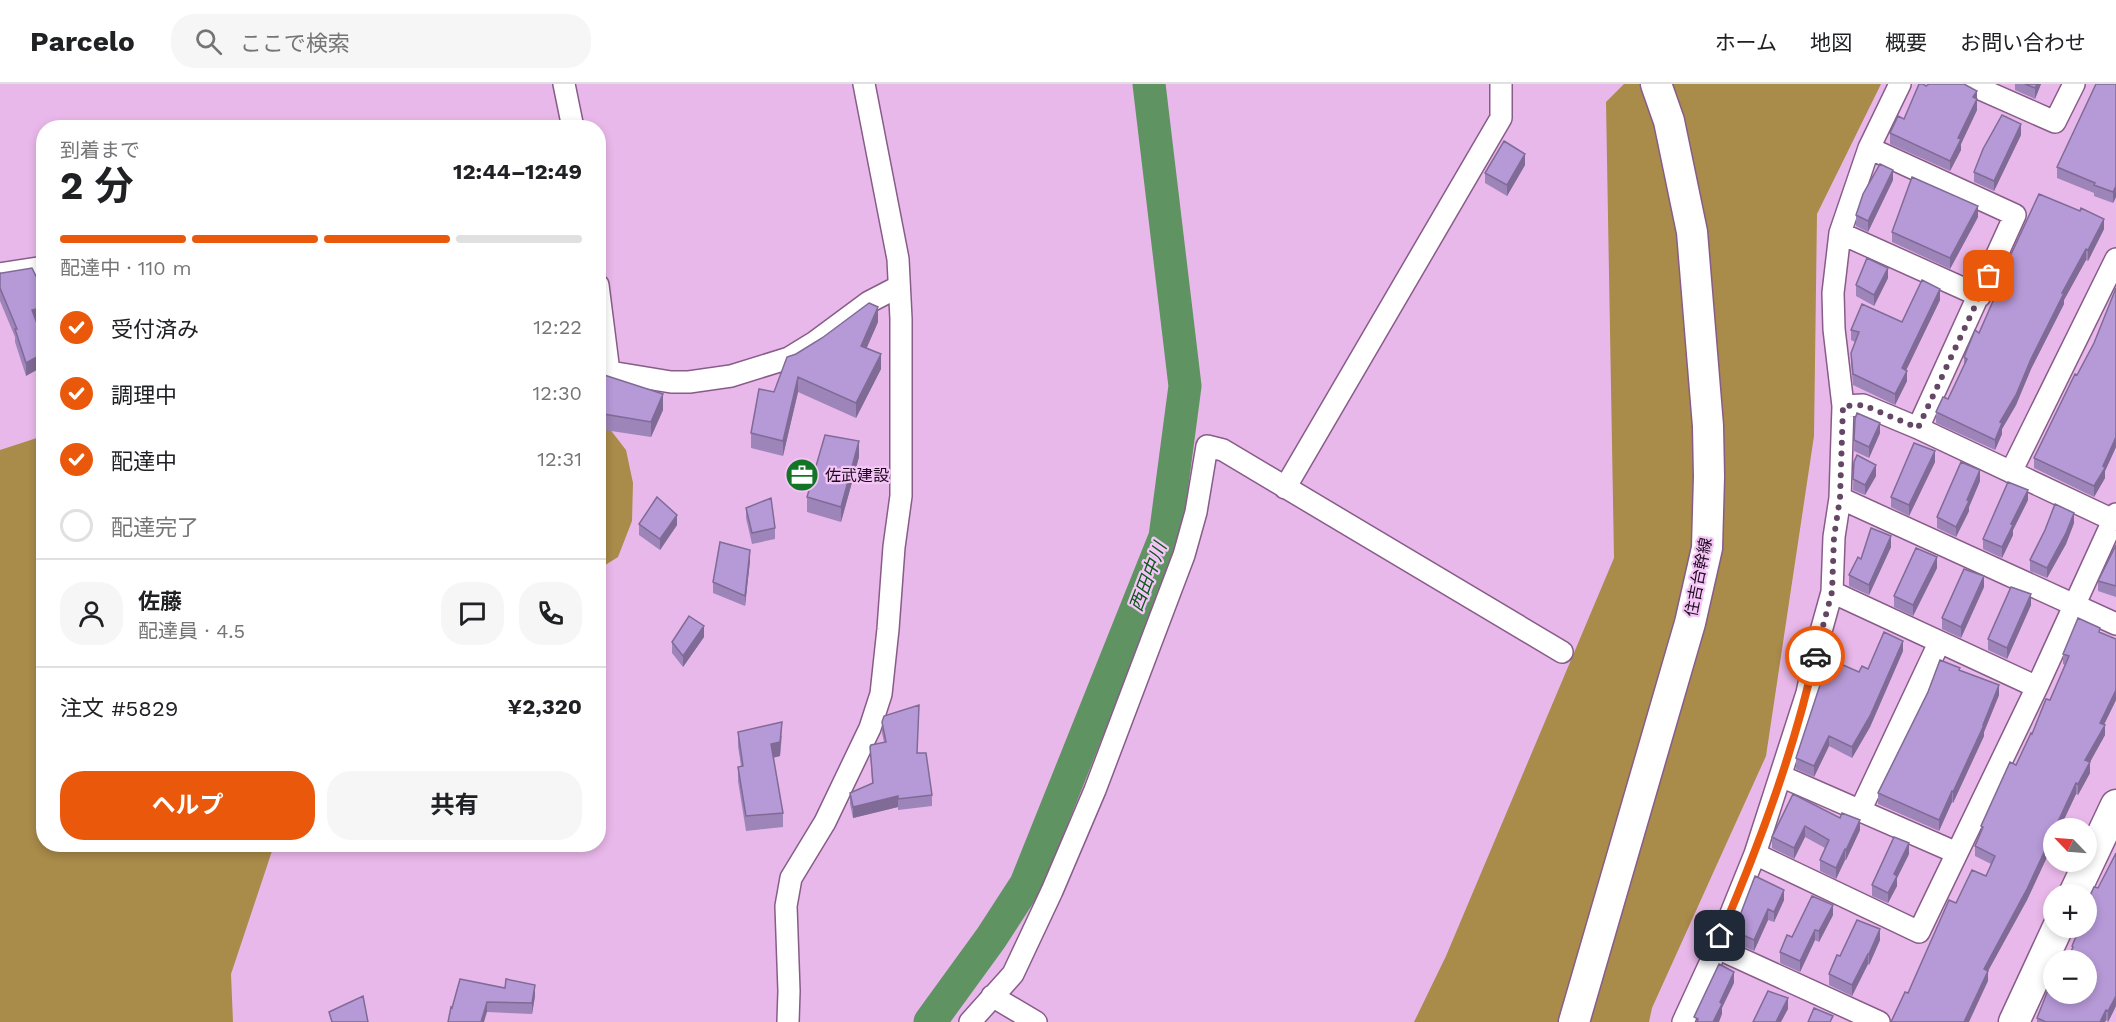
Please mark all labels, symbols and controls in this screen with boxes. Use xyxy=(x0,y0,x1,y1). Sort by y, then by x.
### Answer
search box xyxy=(171,14,591,68)
text: Parcelo xyxy=(30,25,135,58)
icon: search xyxy=(192,25,225,58)
text: ホーム xyxy=(1715,30,1777,55)
text: 地図 xyxy=(1810,30,1852,55)
text: 概要 xyxy=(1885,30,1927,55)
text: お問い合わせ xyxy=(1960,30,2086,55)
text: ここで検索 xyxy=(240,31,350,56)
text: 到着まで xyxy=(60,138,140,162)
text: 12:44–12:49 xyxy=(453,159,582,184)
text: 2 分 xyxy=(60,163,133,208)
pin xyxy=(1963,250,2014,301)
text: 配達中 · 110 m xyxy=(60,256,192,280)
icon: bag xyxy=(1972,259,2005,292)
icon: check xyxy=(60,311,93,344)
text: 12:22 xyxy=(533,315,582,339)
text: 受付済み xyxy=(111,317,199,342)
icon: check xyxy=(60,377,93,410)
text: 12:30 xyxy=(533,381,582,405)
text: 調理中 xyxy=(111,383,177,408)
icon: check xyxy=(60,443,93,476)
text: 12:31 xyxy=(537,447,582,471)
text: 配達中 xyxy=(111,449,177,474)
office icon: 佐武建設 xyxy=(784,457,820,493)
place label: 佐武建設 xyxy=(825,466,889,485)
text: 配達完了 xyxy=(111,515,199,540)
street label: 住吉台幹線 xyxy=(1682,536,1715,618)
water label: 西田中川 xyxy=(1125,538,1171,614)
button: person xyxy=(60,582,123,645)
button: chat xyxy=(441,582,504,645)
button: phone xyxy=(519,582,582,645)
text: 佐藤 xyxy=(138,589,182,614)
text: 配達員 · 4.5 xyxy=(138,619,245,643)
courier xyxy=(1785,626,1845,686)
icon: car xyxy=(1799,640,1832,673)
text: ¥2,320 xyxy=(508,694,582,719)
text: 注文 #5829 xyxy=(60,696,178,721)
button: ヘルプ xyxy=(60,771,315,840)
button: 共有 xyxy=(327,771,582,840)
north arrow xyxy=(2043,818,2097,872)
map controls xyxy=(2043,818,2097,1004)
button: + xyxy=(2043,884,2097,938)
pin xyxy=(1694,910,1745,961)
icon: home xyxy=(1703,919,1736,952)
button: − xyxy=(2043,950,2097,1004)

